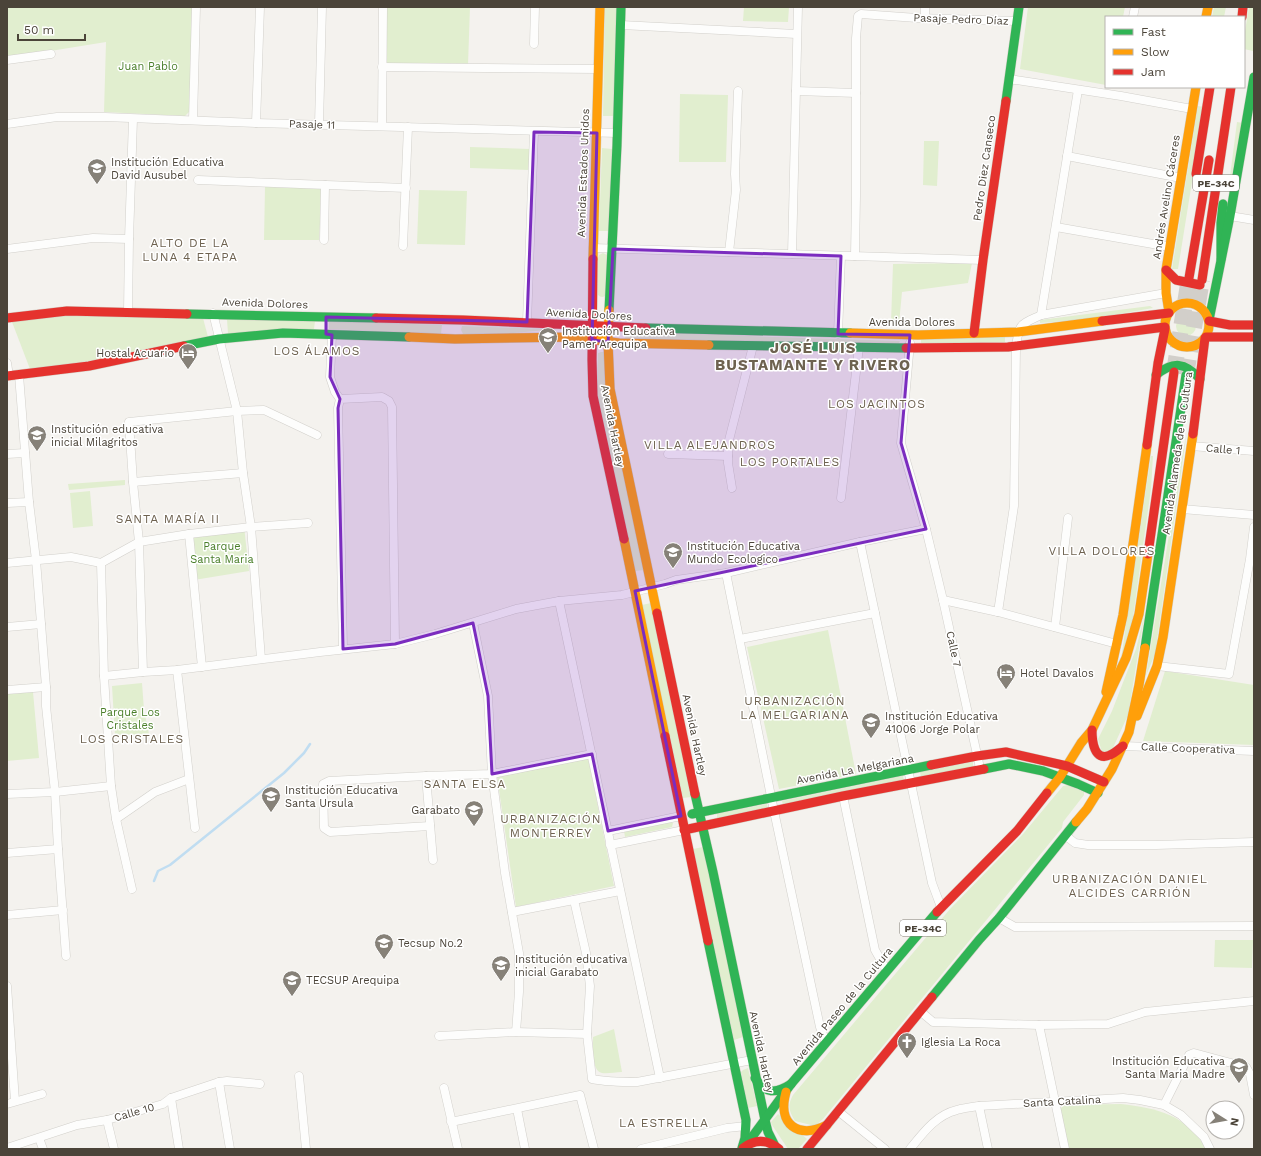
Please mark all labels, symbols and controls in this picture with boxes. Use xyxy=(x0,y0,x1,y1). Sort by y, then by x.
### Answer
street label: Pasaje Pedro Díaz xyxy=(913,11,1009,28)
scale bar xyxy=(18,16,85,42)
legend xyxy=(1105,16,1245,88)
text: 50 m xyxy=(24,23,54,37)
text: Fast xyxy=(1141,25,1166,39)
text: Slow xyxy=(1141,45,1169,59)
park label: Juan Pablo xyxy=(118,60,178,73)
text: Jam xyxy=(1141,65,1166,79)
street label: Avenida Estados Unidos xyxy=(575,108,592,238)
street label: Pedro Diez Canseco xyxy=(971,114,998,222)
street label: Pasaje 11 xyxy=(289,117,335,132)
street label: Andrés Avelino Cáceres xyxy=(1150,134,1183,260)
place label: Institución Educativa David Ausubel xyxy=(111,156,224,182)
school or university icon: Institución Educativa David Ausubel xyxy=(86,157,108,185)
road number: PE-34C xyxy=(1193,175,1239,191)
district label: ALTO DE LA LUNA 4 ETAPA xyxy=(142,236,238,264)
street label: Avenida Dolores xyxy=(222,295,309,312)
street label: Avenida Dolores xyxy=(546,306,633,323)
street label: Avenida Dolores xyxy=(869,316,955,329)
place label: Institución Educativa Pamer Arequipa xyxy=(562,325,675,351)
school or university icon: Institución Educativa Pamer Arequipa xyxy=(537,326,559,354)
district label: JOSÉ LUIS BUSTAMANTE Y RIVERO xyxy=(715,339,911,374)
hotel icon: Hostal Acuario xyxy=(177,342,199,370)
district label: LOS ÁLAMOS xyxy=(273,344,361,358)
place label: Hostal Acuario xyxy=(96,347,174,360)
street label: Avenida Alameda de la Cultura xyxy=(1160,371,1195,536)
street label: Avenida Hartley xyxy=(598,384,627,469)
district label: LOS JACINTOS xyxy=(828,397,926,411)
place label: Institución educativa inicial Milagritos xyxy=(51,423,164,449)
school or university icon: Institución educativa inicial Milagritos xyxy=(26,424,48,452)
district label: VILLA ALEJANDROS xyxy=(644,438,776,452)
street label: Calle 1 xyxy=(1205,442,1241,457)
district label: LOS PORTALES xyxy=(740,455,840,469)
district label: SANTA MARÍA II xyxy=(116,512,220,526)
park label: Parque Santa Maria xyxy=(190,540,254,566)
place label: Institución Educativa Mundo Ecologico xyxy=(687,540,800,566)
school or university icon: Institución Educativa Mundo Ecologico xyxy=(662,541,684,569)
district label: VILLA DOLORES xyxy=(1048,544,1156,558)
street label: Calle 7 xyxy=(943,630,964,668)
hotel icon: Hotel Davalos xyxy=(995,662,1017,690)
place label: Hotel Davalos xyxy=(1020,667,1094,680)
street label: Avenida Hartley xyxy=(679,693,710,778)
district label: URBANIZACIÓN LA MELGARIANA xyxy=(740,694,850,722)
park label: Parque Los Cristales xyxy=(100,706,160,732)
place label: Institución Educativa 41006 Jorge Polar xyxy=(885,710,998,736)
school or university icon: Institución Educativa 41006 Jorge Polar xyxy=(860,711,882,739)
district label: LOS CRISTALES xyxy=(80,732,184,746)
street label: Calle Cooperativa xyxy=(1141,740,1235,757)
street label: Avenida La Melgariana xyxy=(795,752,915,787)
district label: SANTA ELSA xyxy=(424,777,506,791)
place label: Institución Educativa Santa Ursula xyxy=(285,784,398,810)
school or university icon: Institución Educativa Santa Ursula xyxy=(260,785,282,813)
school or university icon: Garabato xyxy=(463,799,485,827)
place label: Garabato xyxy=(411,804,460,817)
district label: URBANIZACIÓN MONTERREY xyxy=(500,812,602,840)
district label: URBANIZACIÓN DANIEL ALCIDES CARRIÓN xyxy=(1052,872,1208,900)
road number: PE-34C xyxy=(900,920,946,936)
school or university icon: Tecsup No.2 xyxy=(373,932,395,960)
place label: Tecsup No.2 xyxy=(398,937,463,950)
street label: Avenida Paseo de la Cultura xyxy=(789,945,896,1068)
place label: Institución educativa inicial Garabato xyxy=(515,953,628,979)
school or university icon: Institución educativa inicial Garabato xyxy=(490,954,512,982)
school or university icon: TECSUP Arequipa xyxy=(281,969,303,997)
place label: TECSUP Arequipa xyxy=(306,974,399,987)
street label: Avenida Hartley xyxy=(746,1010,777,1095)
church icon: Iglesia La Roca xyxy=(896,1031,918,1059)
place label: Iglesia La Roca xyxy=(921,1036,1001,1049)
place label: Institución Educativa Santa Maria Madre xyxy=(1112,1055,1225,1081)
school or university icon: Institución Educativa Santa Maria Madre xyxy=(1228,1056,1250,1084)
street label: Santa Catalina xyxy=(1023,1093,1101,1110)
street label: Calle 10 xyxy=(112,1100,156,1124)
north arrow xyxy=(1205,1100,1245,1140)
district label: LA ESTRELLA xyxy=(619,1116,709,1130)
text: N xyxy=(1227,1117,1241,1127)

